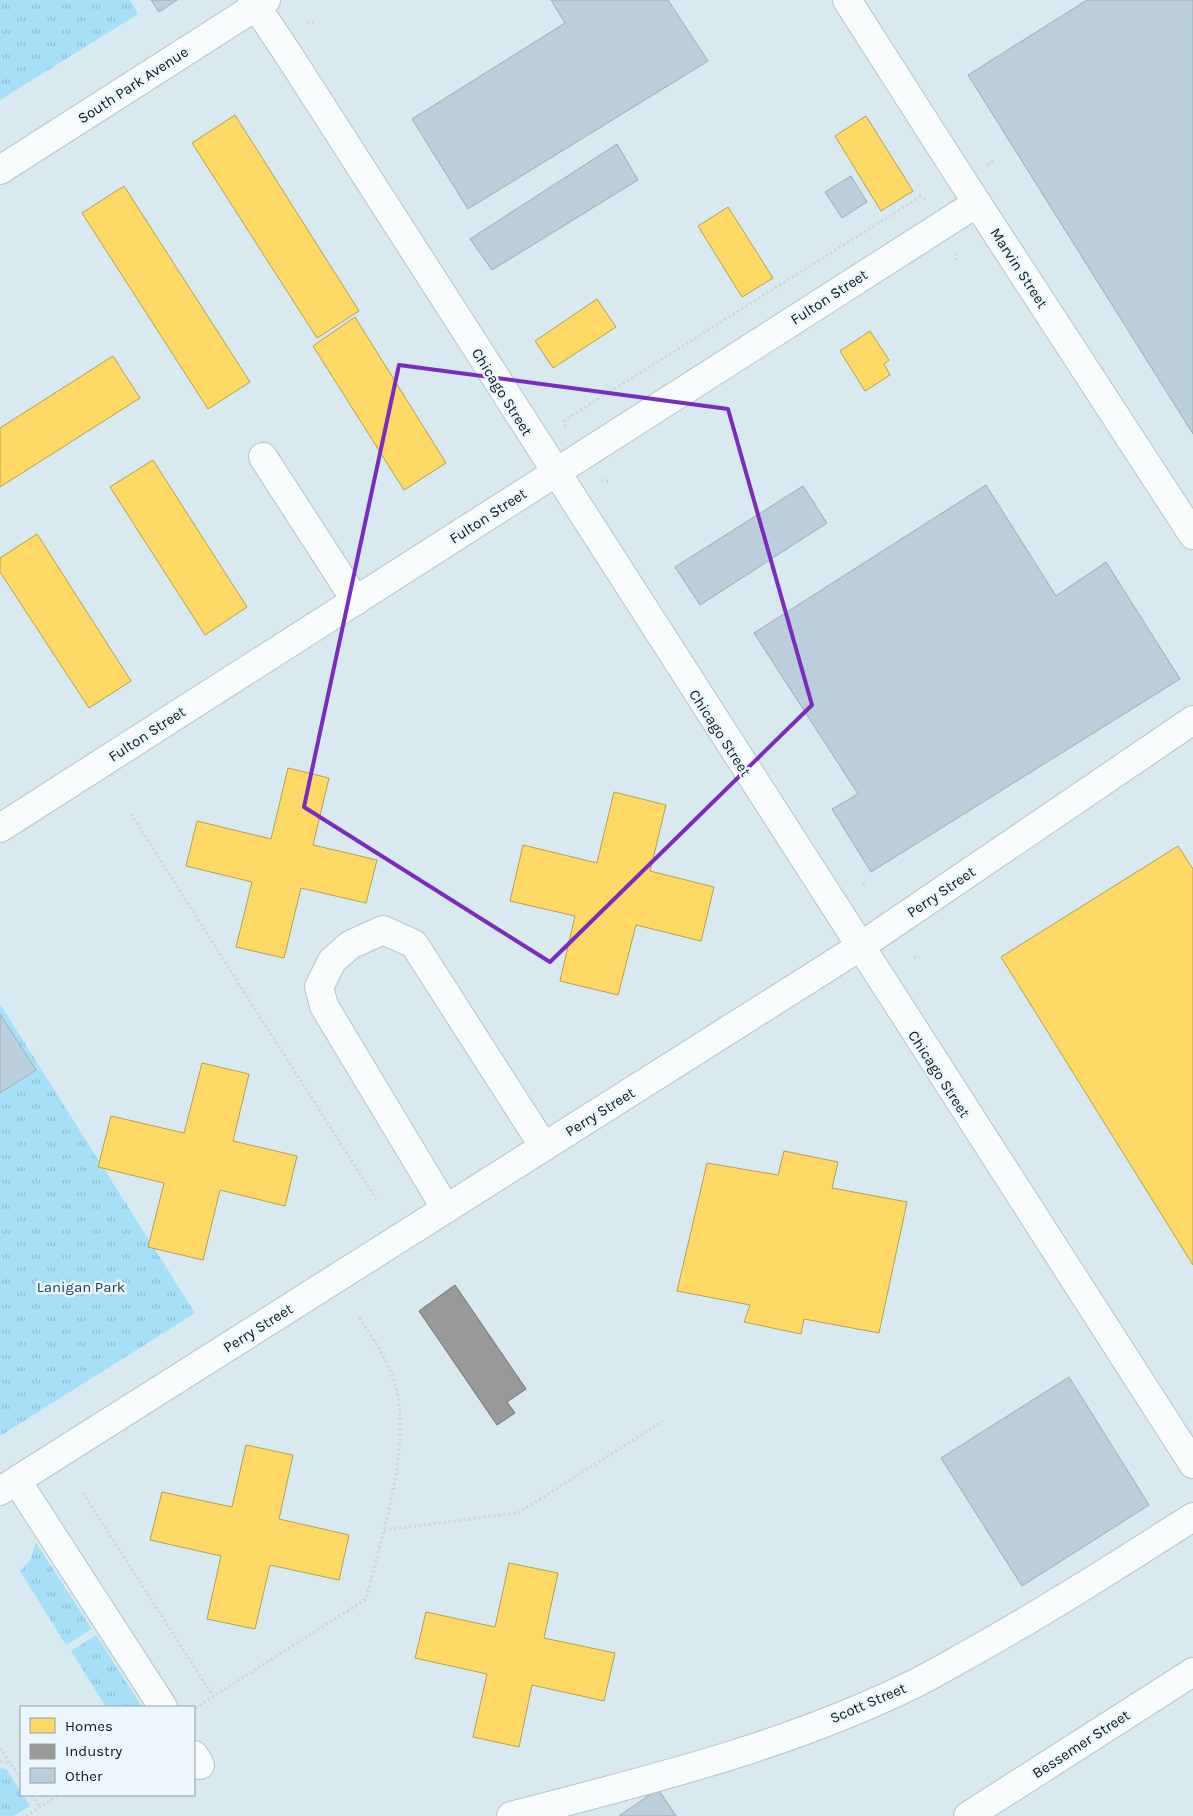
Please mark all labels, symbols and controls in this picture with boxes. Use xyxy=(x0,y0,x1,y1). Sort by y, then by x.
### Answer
street label: South Park Avenue xyxy=(74,43,192,127)
street label: Marvin Street xyxy=(986,224,1052,312)
street label: Fulton Street xyxy=(787,265,871,329)
street label: Chicago Street xyxy=(468,345,536,440)
street label: Fulton Street xyxy=(446,484,530,548)
street label: Chicago Street xyxy=(685,686,755,780)
street label: Fulton Street xyxy=(105,702,189,766)
street label: Perry Street xyxy=(903,862,979,921)
street label: Chicago Street xyxy=(904,1027,974,1121)
street label: Perry Street xyxy=(562,1083,638,1140)
park label: Lanigan Park xyxy=(37,1278,125,1296)
street label: Perry Street xyxy=(220,1299,296,1356)
street label: Scott Street xyxy=(827,1679,909,1727)
legend xyxy=(20,1706,195,1796)
street label: Bessemer Street xyxy=(1029,1706,1133,1782)
text: Homes xyxy=(65,1717,113,1735)
text: Industry xyxy=(65,1742,122,1760)
text: Other xyxy=(65,1767,103,1785)

